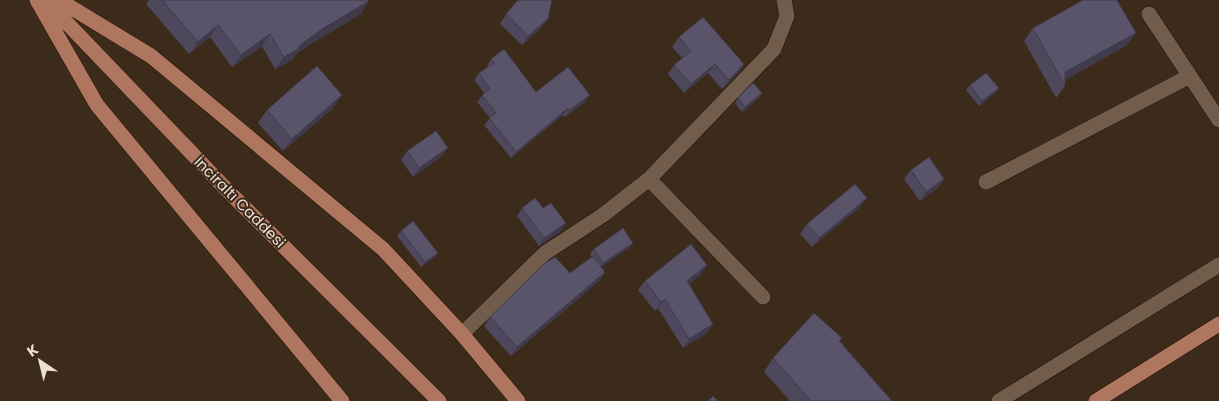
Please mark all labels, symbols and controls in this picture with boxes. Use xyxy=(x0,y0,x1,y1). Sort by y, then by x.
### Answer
street label: İnciraltı Caddesi xyxy=(190,152,290,252)
north arrow xyxy=(15,336,65,386)
text: K xyxy=(23,339,42,361)

